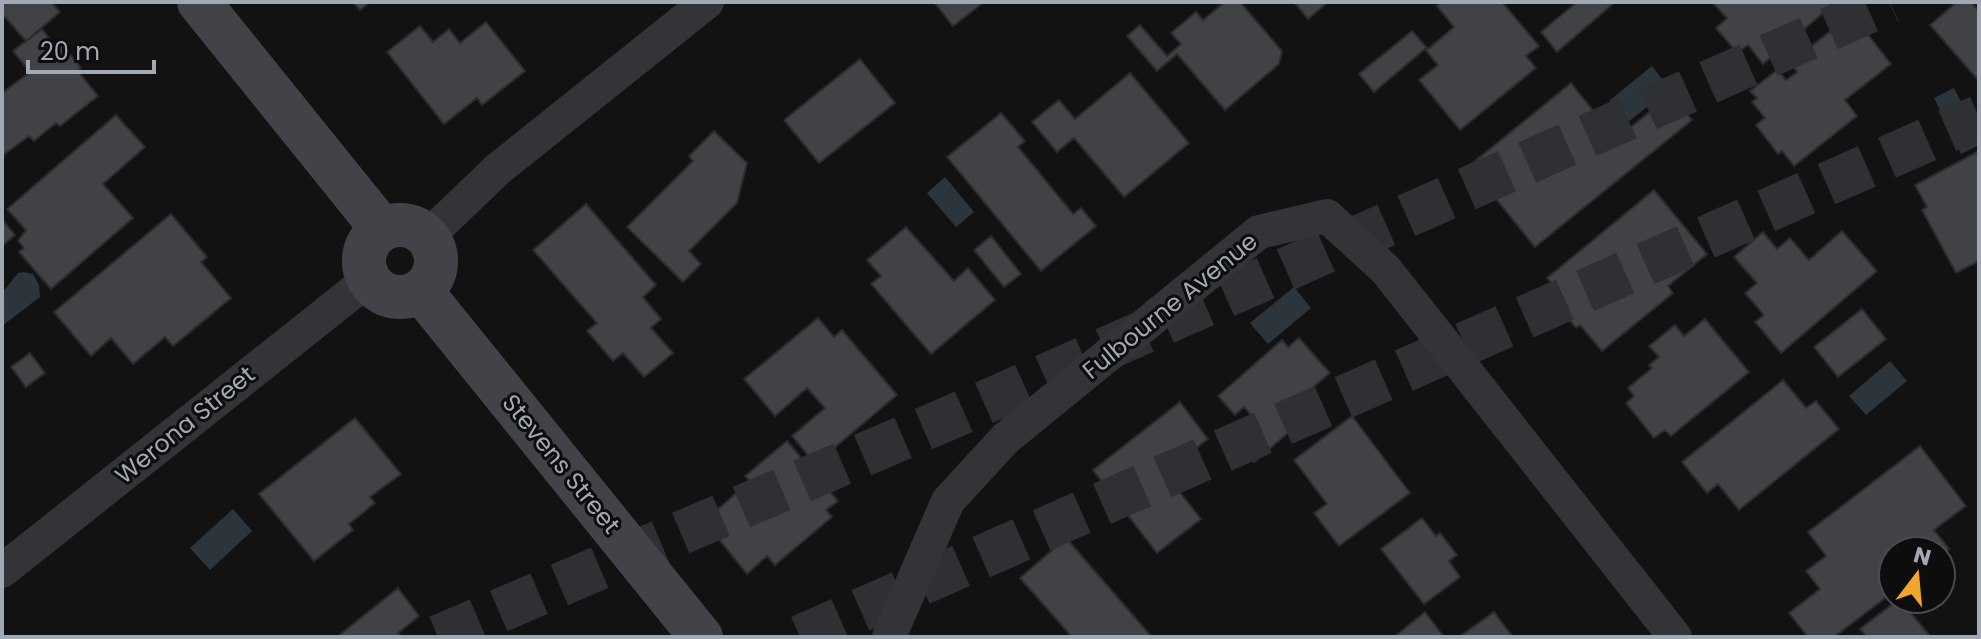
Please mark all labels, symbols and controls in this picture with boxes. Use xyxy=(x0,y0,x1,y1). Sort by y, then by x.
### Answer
scale bar xyxy=(28,24,154,74)
text: 20 m xyxy=(40,35,100,68)
street label: Fulbourne Avenue xyxy=(1075,225,1264,386)
street label: Werona Street xyxy=(108,358,261,491)
street label: Stevens Street xyxy=(495,387,628,540)
north arrow xyxy=(1877,535,1957,615)
text: N xyxy=(1910,539,1935,573)

